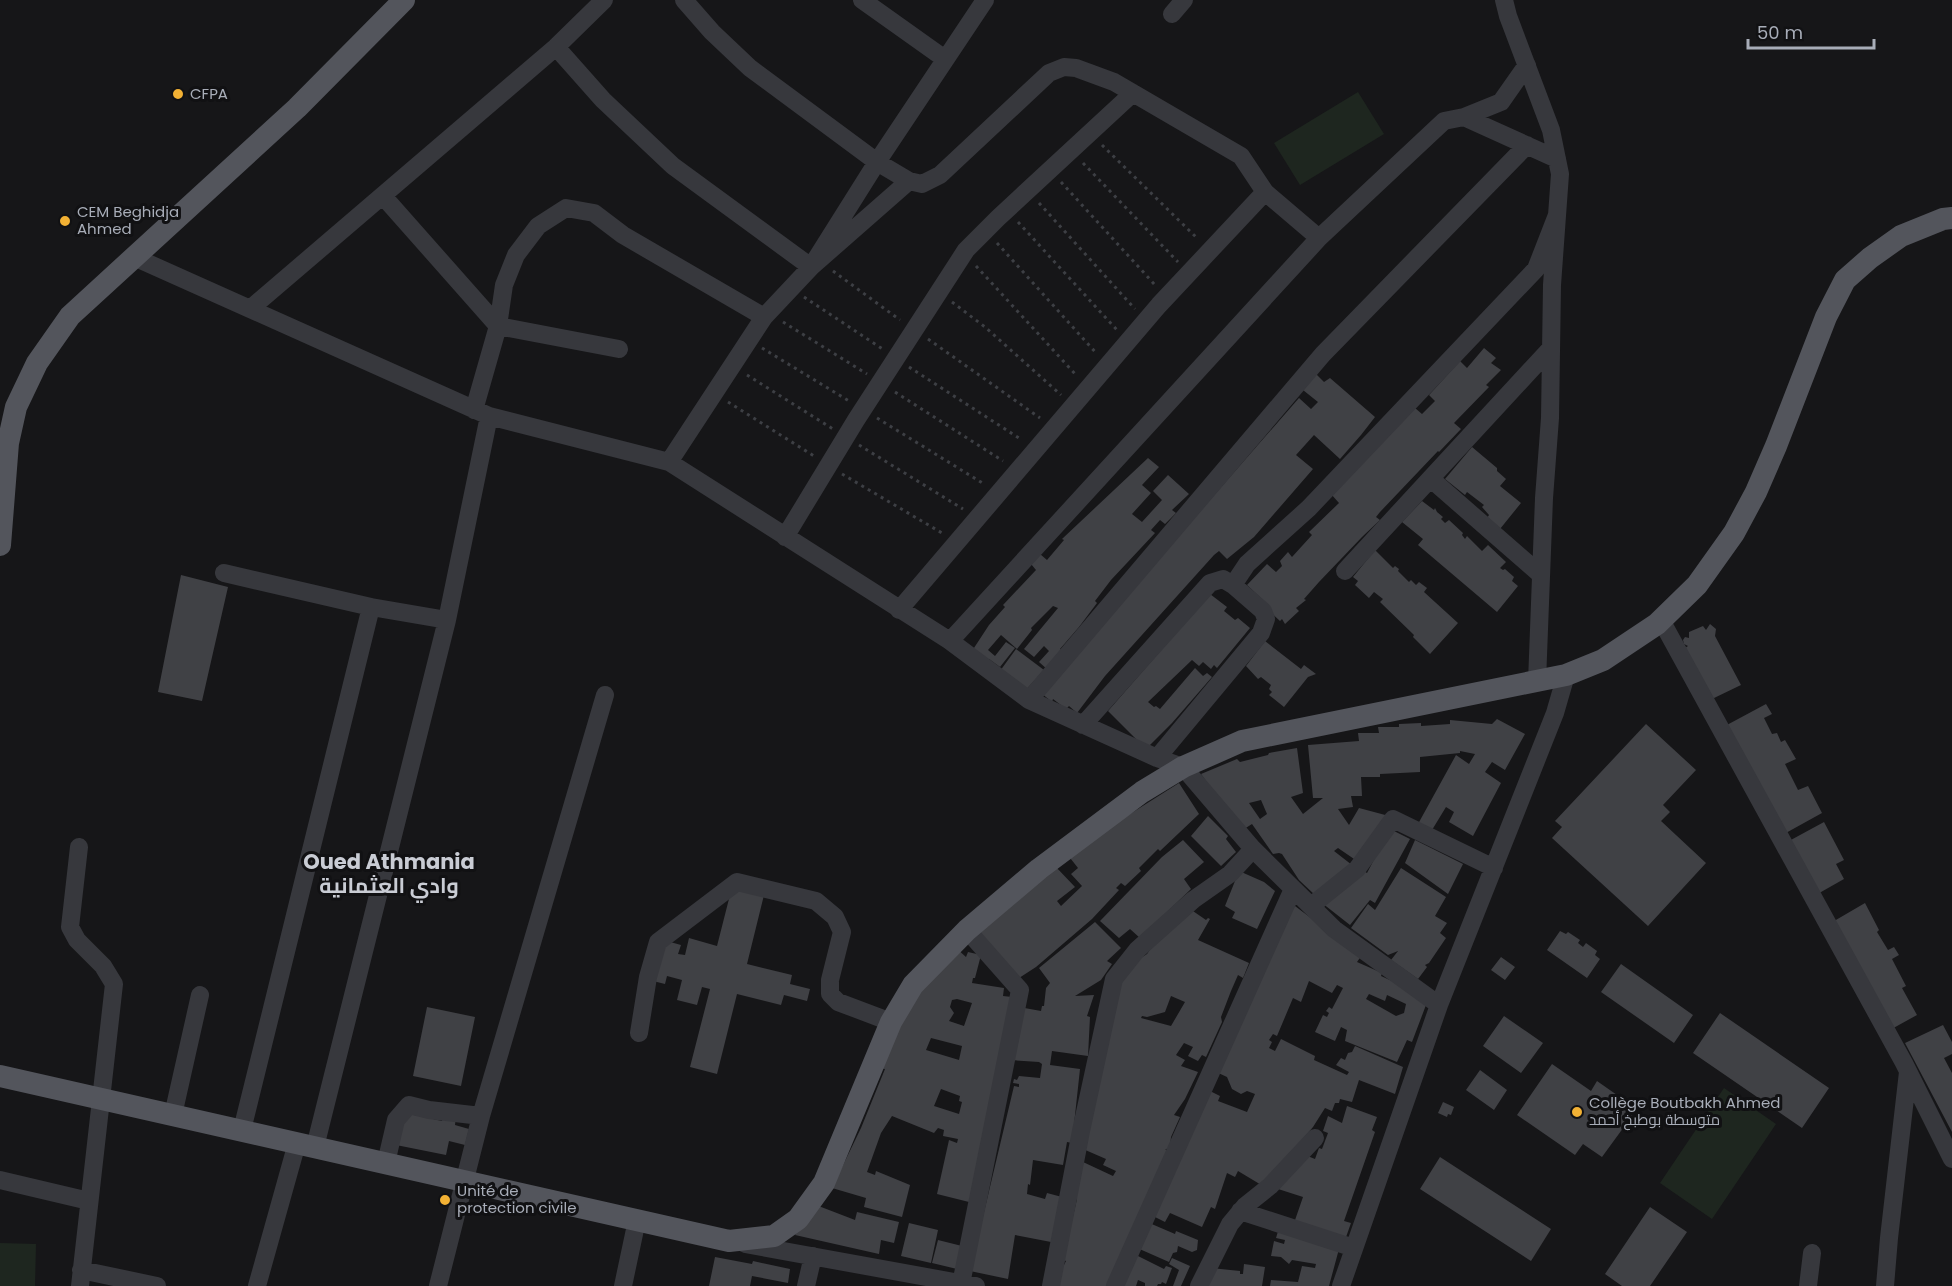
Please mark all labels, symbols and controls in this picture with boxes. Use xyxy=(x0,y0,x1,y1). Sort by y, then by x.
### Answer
scale bar xyxy=(1748,12,1874,50)
text: 50 m xyxy=(1757,20,1803,45)
place label: CFPA xyxy=(190,83,228,104)
marker: CFPA xyxy=(171,87,185,101)
place label: CEM Beghidja Ahmed xyxy=(77,201,179,239)
marker: CEM Beghidja Ahmed xyxy=(58,214,72,228)
district label: Oued Athmania وادي العثمانية xyxy=(303,847,475,903)
place label: Collège Boutbakh Ahmed متوسطة بوطبخ أحمد xyxy=(1589,1092,1780,1131)
marker: Collège Boutbakh Ahmed متوسطة بوطبخ أحمد xyxy=(1570,1105,1584,1119)
place label: Unité de protection civile xyxy=(457,1180,576,1218)
marker: Unité de protection civile xyxy=(438,1193,452,1207)

